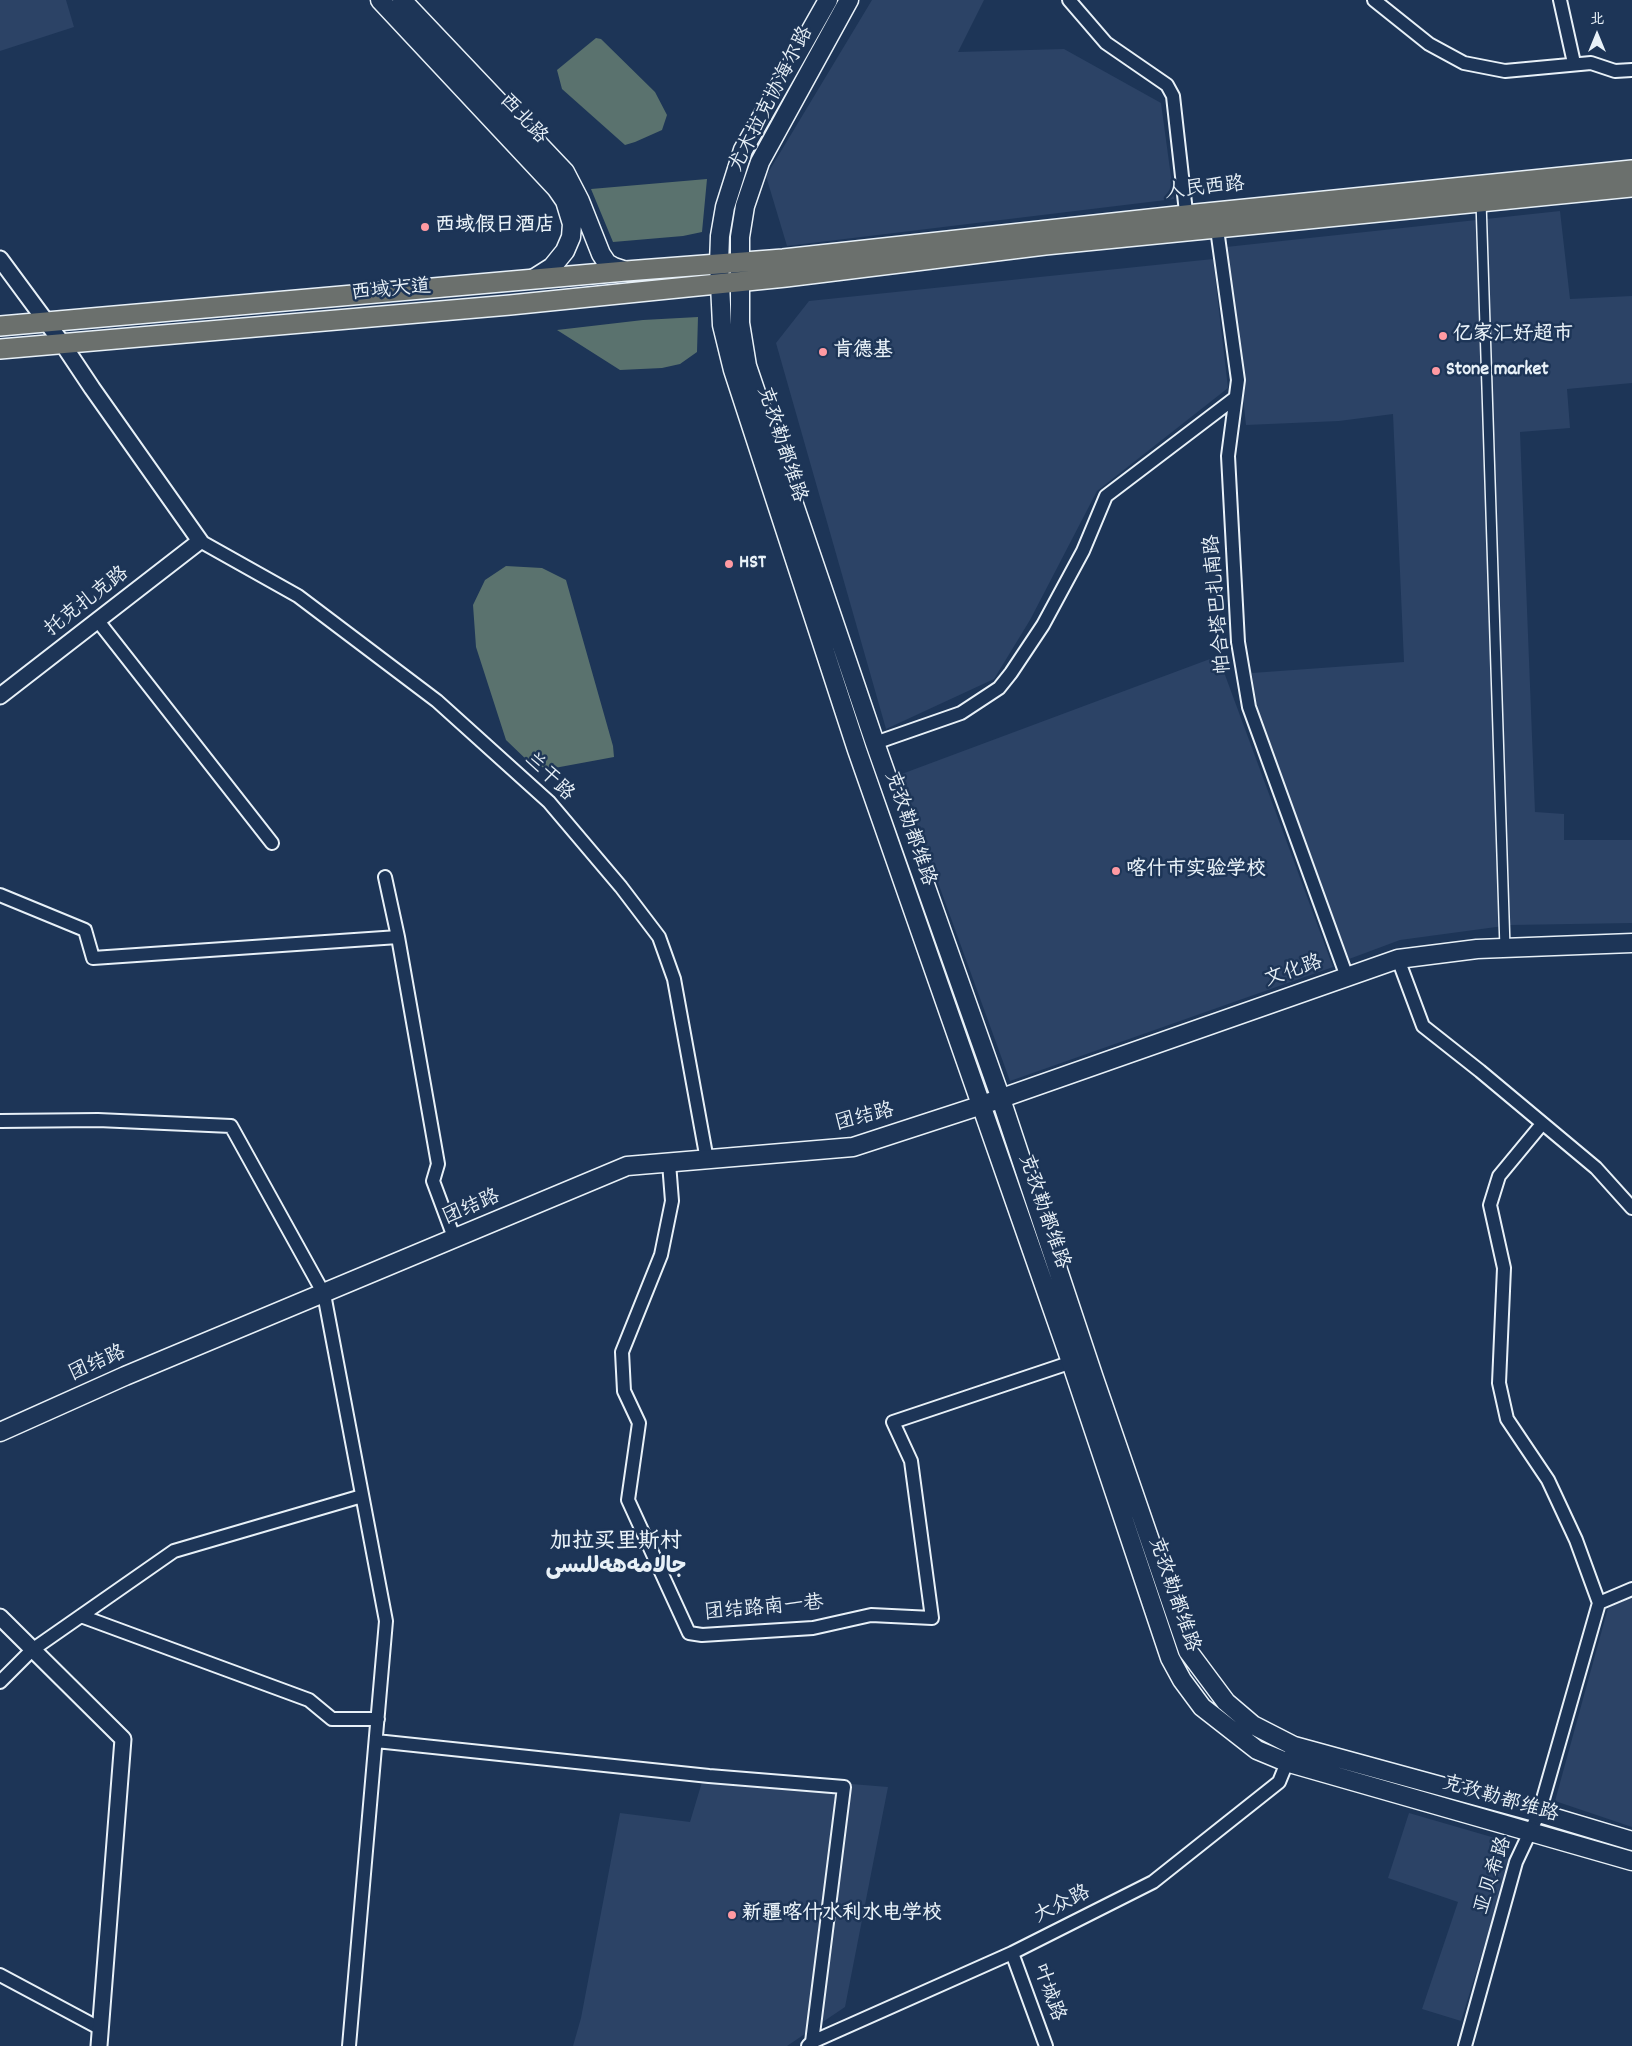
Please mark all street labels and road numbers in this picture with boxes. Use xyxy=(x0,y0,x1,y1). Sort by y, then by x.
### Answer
street label: 尤木拉克协海尔路 xyxy=(726,23,820,177)
street label: 西北路 xyxy=(493,90,551,150)
street label: 人民西路 xyxy=(1164,174,1246,206)
street label: 西域大道 xyxy=(350,277,432,307)
street label: 克孜勒都维路 xyxy=(750,384,810,506)
street label: 帕合塔巴扎南路 xyxy=(1202,533,1238,675)
street label: 托克扎克路 xyxy=(41,563,135,643)
street label: 兰干路 xyxy=(518,749,578,807)
street label: 克孜勒都维路 xyxy=(877,768,939,890)
street label: 文化路 xyxy=(1262,952,1326,994)
street label: 团结路 xyxy=(833,1100,897,1138)
street label: 克孜勒都维路 xyxy=(1011,1151,1073,1273)
street label: 团结路 xyxy=(440,1186,504,1232)
street label: 团结路 xyxy=(66,1342,130,1388)
street label: 克孜勒都维路 xyxy=(1141,1534,1203,1656)
street label: 团结路南一巷 xyxy=(703,1593,825,1627)
street label: 克孜勒都维路 xyxy=(1439,1773,1561,1829)
street label: 亚贝希路 xyxy=(1471,1834,1519,1918)
street label: 大众路 xyxy=(1031,1882,1095,1930)
street label: 叶城路 xyxy=(1025,1961,1069,2025)

